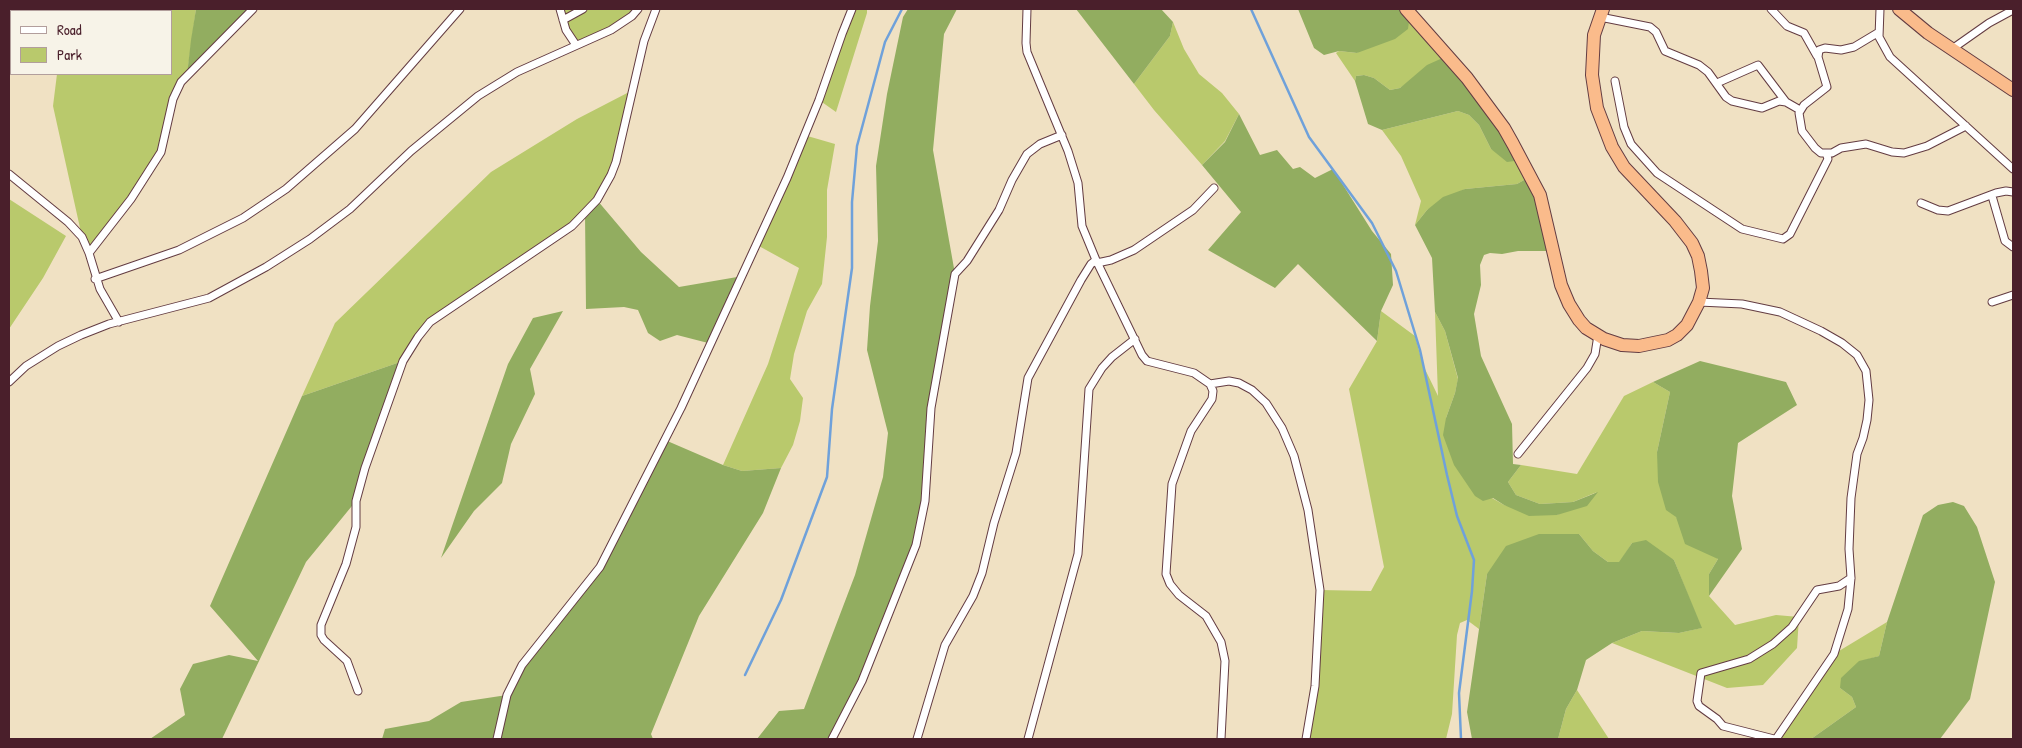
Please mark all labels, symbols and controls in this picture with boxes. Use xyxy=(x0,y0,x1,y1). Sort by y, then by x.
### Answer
legend xyxy=(10,10,172,75)
text: Road xyxy=(57,19,82,40)
text: Park xyxy=(57,44,82,65)

